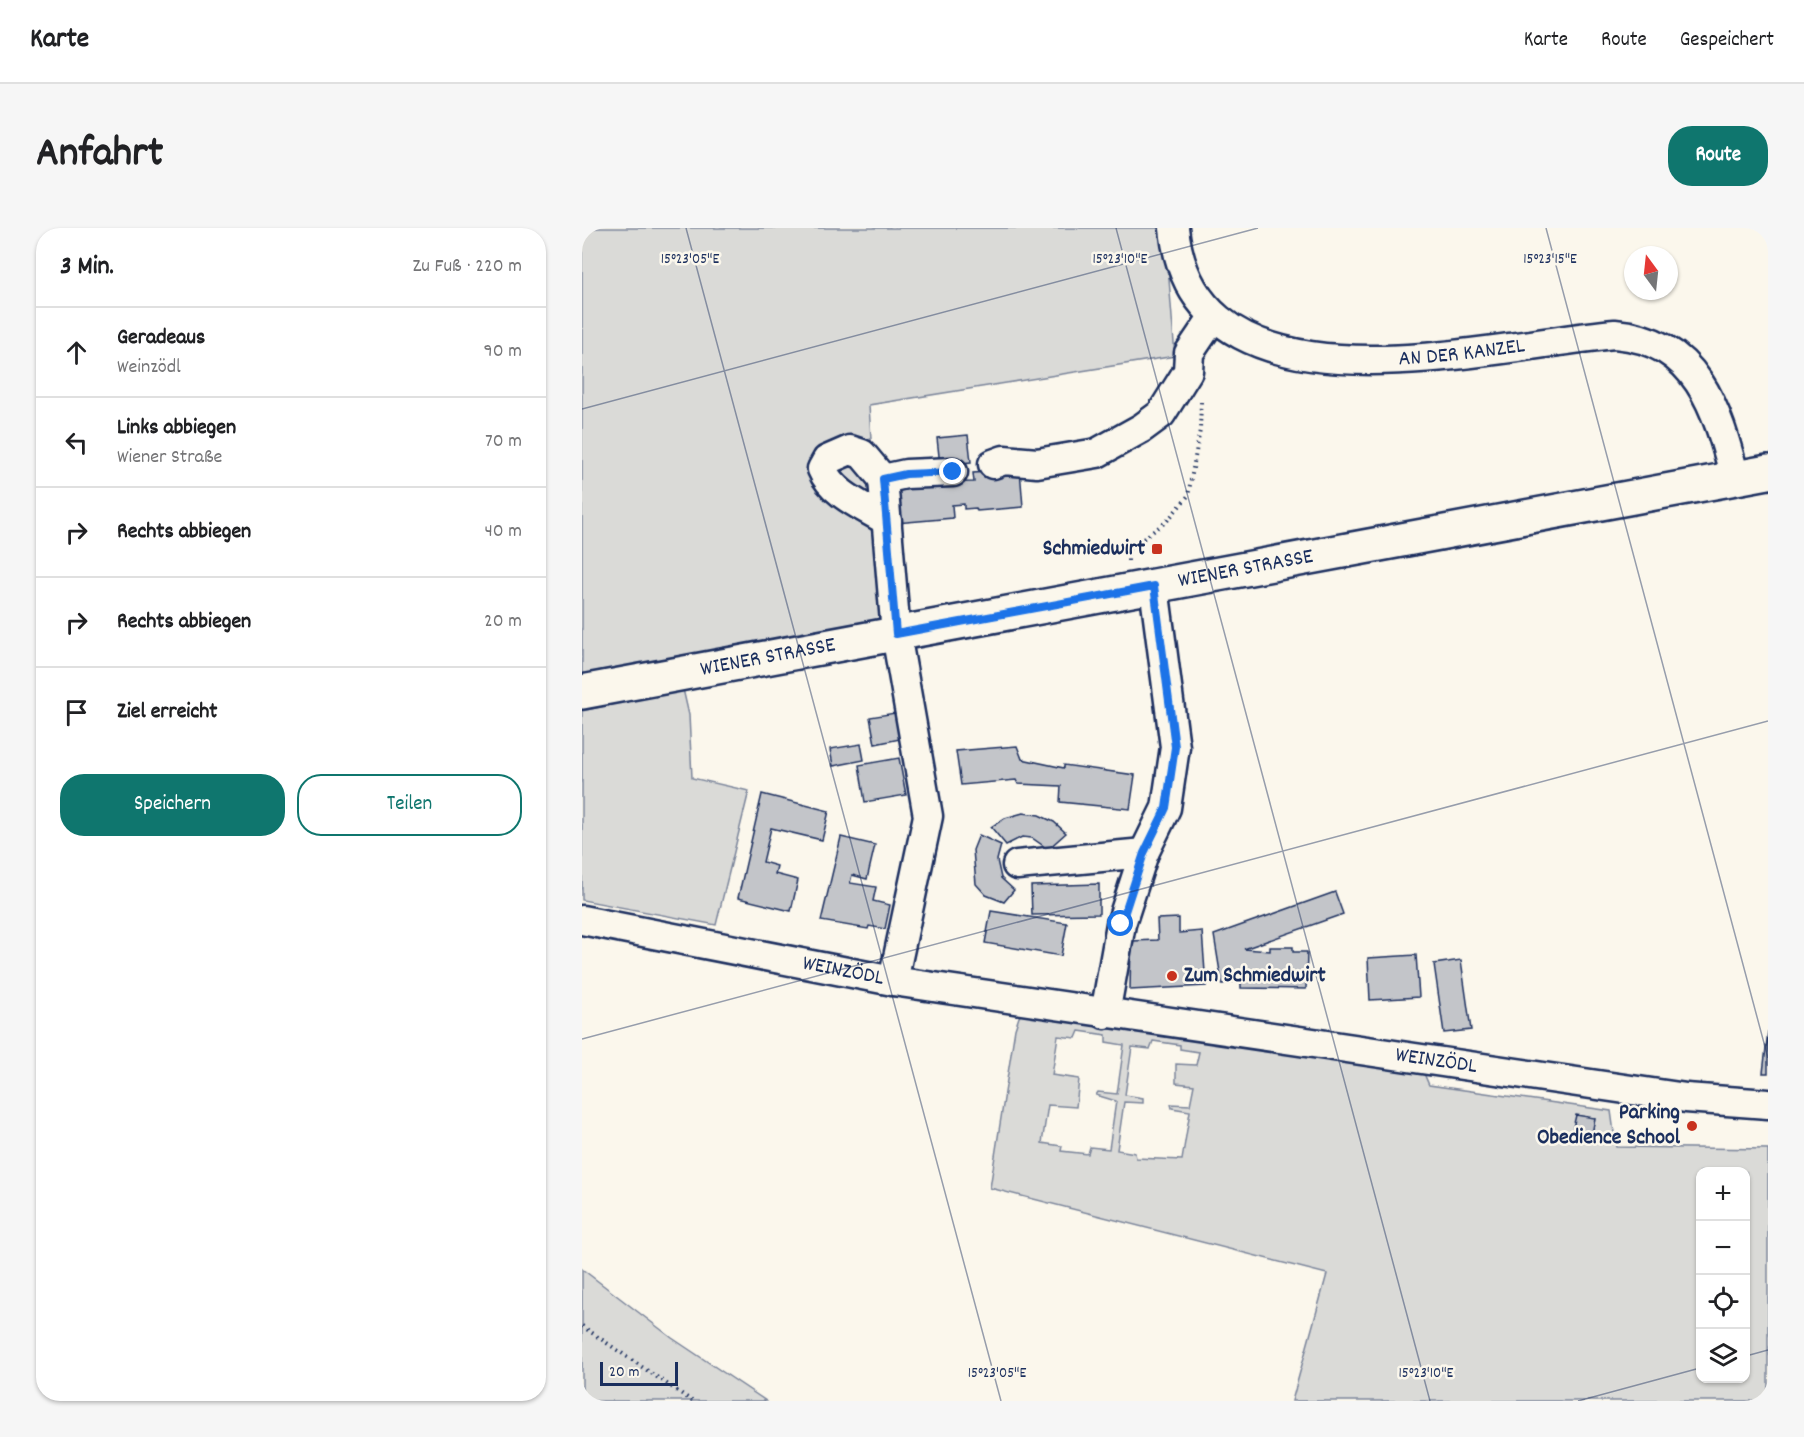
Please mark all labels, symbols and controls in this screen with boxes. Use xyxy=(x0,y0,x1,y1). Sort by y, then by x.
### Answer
text: Karte xyxy=(30,21,89,61)
text: Karte xyxy=(1524,26,1568,56)
text: Route xyxy=(1601,26,1647,56)
text: Gespeichert xyxy=(1680,26,1774,56)
text: Anfahrt xyxy=(36,126,163,186)
button: Route xyxy=(1668,126,1768,186)
north arrow xyxy=(1624,246,1678,300)
text: 3 Min. xyxy=(60,249,114,286)
text: 15°23'05"E xyxy=(661,249,719,271)
text: 15°23'10"E xyxy=(1093,249,1148,271)
text: 15°23'15"E xyxy=(1523,249,1577,271)
text: Zu Fuß · 220 m xyxy=(413,253,522,281)
text: Geradeaus xyxy=(117,323,205,354)
street label: AN DER KANZEL xyxy=(1398,331,1527,375)
icon: ahead xyxy=(60,336,93,369)
text: 90 m xyxy=(484,338,522,366)
text: Weinzödl xyxy=(117,354,181,382)
text: Links abbiegen xyxy=(117,413,236,444)
icon: left xyxy=(60,426,93,459)
text: 70 m xyxy=(485,428,522,456)
text: Wiener Straße xyxy=(117,444,222,472)
route end xyxy=(939,458,965,484)
icon: right xyxy=(60,516,93,549)
text: Rechts abbiegen xyxy=(117,517,251,548)
text: 40 m xyxy=(484,518,522,546)
place label: Schmiedwirt xyxy=(1043,534,1146,565)
street label: WIENER STRASSE xyxy=(1176,541,1316,597)
marker: Schmiedwirt xyxy=(1150,542,1164,556)
icon: right xyxy=(60,606,93,639)
text: Rechts abbiegen xyxy=(117,607,251,638)
text: 20 m xyxy=(484,608,522,636)
street label: WIENER STRASSE xyxy=(698,630,838,685)
icon: arrive xyxy=(60,696,93,729)
text: Ziel erreicht xyxy=(117,697,217,728)
button: Speichern xyxy=(60,774,285,836)
button: Teilen xyxy=(297,774,522,836)
route start xyxy=(1107,910,1133,936)
street label: WEINZÖDL xyxy=(800,948,886,994)
place label: Zum Schmiedwirt xyxy=(1184,961,1326,992)
marker: Zum Schmiedwirt xyxy=(1165,969,1179,983)
street label: WEINZÖDL xyxy=(1393,1040,1479,1082)
place label: Parking Obedience School xyxy=(1537,1098,1681,1154)
marker: Parking Obedience School xyxy=(1685,1119,1699,1133)
map controls xyxy=(1696,1167,1750,1383)
button: + xyxy=(1696,1167,1750,1221)
button: − xyxy=(1696,1221,1750,1275)
button: locate xyxy=(1696,1275,1750,1329)
button: layers xyxy=(1696,1329,1750,1383)
scale bar xyxy=(600,1359,678,1386)
text: 20 m xyxy=(609,1361,639,1384)
text: 15°23'05"E xyxy=(968,1363,1026,1385)
text: 15°23'10"E xyxy=(1399,1363,1454,1385)

